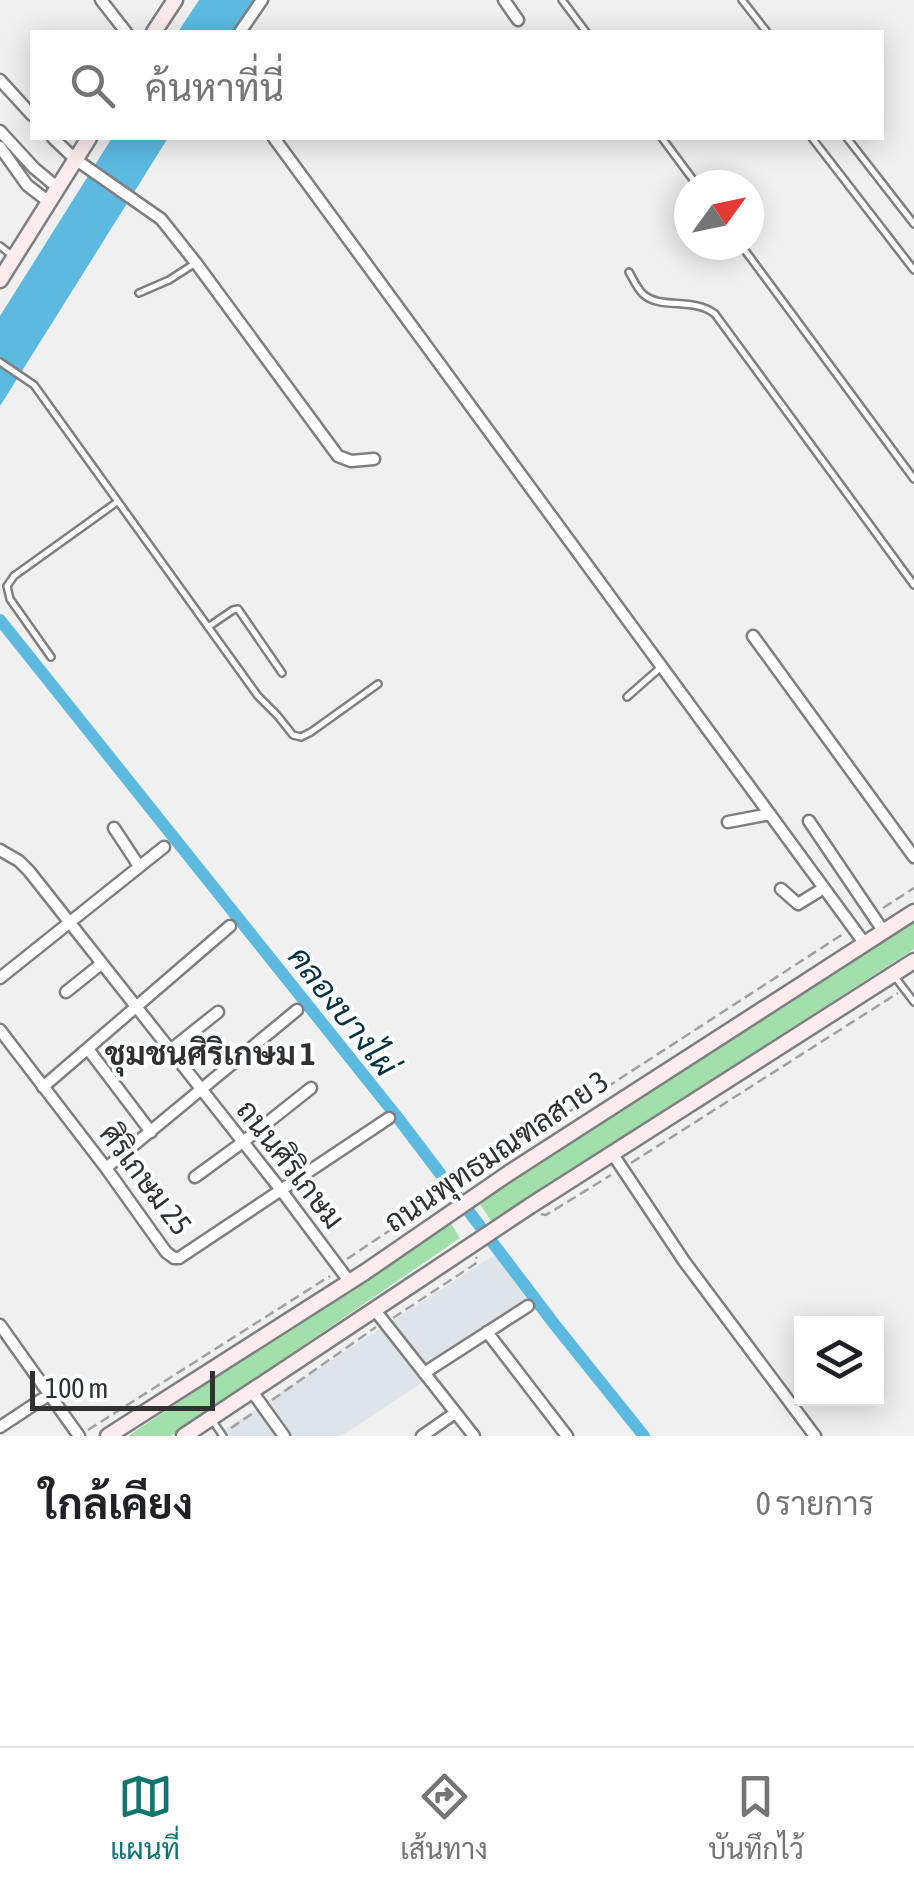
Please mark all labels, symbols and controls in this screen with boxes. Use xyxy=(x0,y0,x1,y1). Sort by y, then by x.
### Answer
search box xyxy=(30,30,884,140)
icon: search xyxy=(65,58,120,113)
text: ค้นหาที่นี่ xyxy=(145,66,284,109)
north arrow xyxy=(674,170,764,260)
water label: คลองบางไผ่ xyxy=(281,938,408,1085)
district label: ชุมชนศิริเกษม 1 xyxy=(105,1035,315,1077)
street label: ถนนพุทธมณฑลสาย 3 xyxy=(378,1064,617,1243)
street label: ถนนศิริเกษม xyxy=(230,1093,352,1235)
street label: ศิริเกษม 25 xyxy=(93,1117,199,1241)
map controls xyxy=(794,1316,884,1406)
button: layers xyxy=(794,1316,884,1406)
scale bar xyxy=(30,1366,215,1410)
text: 100 m xyxy=(45,1372,108,1404)
text: ใกล้เคียง xyxy=(40,1480,193,1528)
text: 0 รายการ xyxy=(756,1485,874,1522)
tab: แผนที่ xyxy=(110,1769,180,1865)
tab: เส้นทาง xyxy=(400,1769,488,1865)
tab: บันทึกไว้ xyxy=(708,1769,804,1865)

